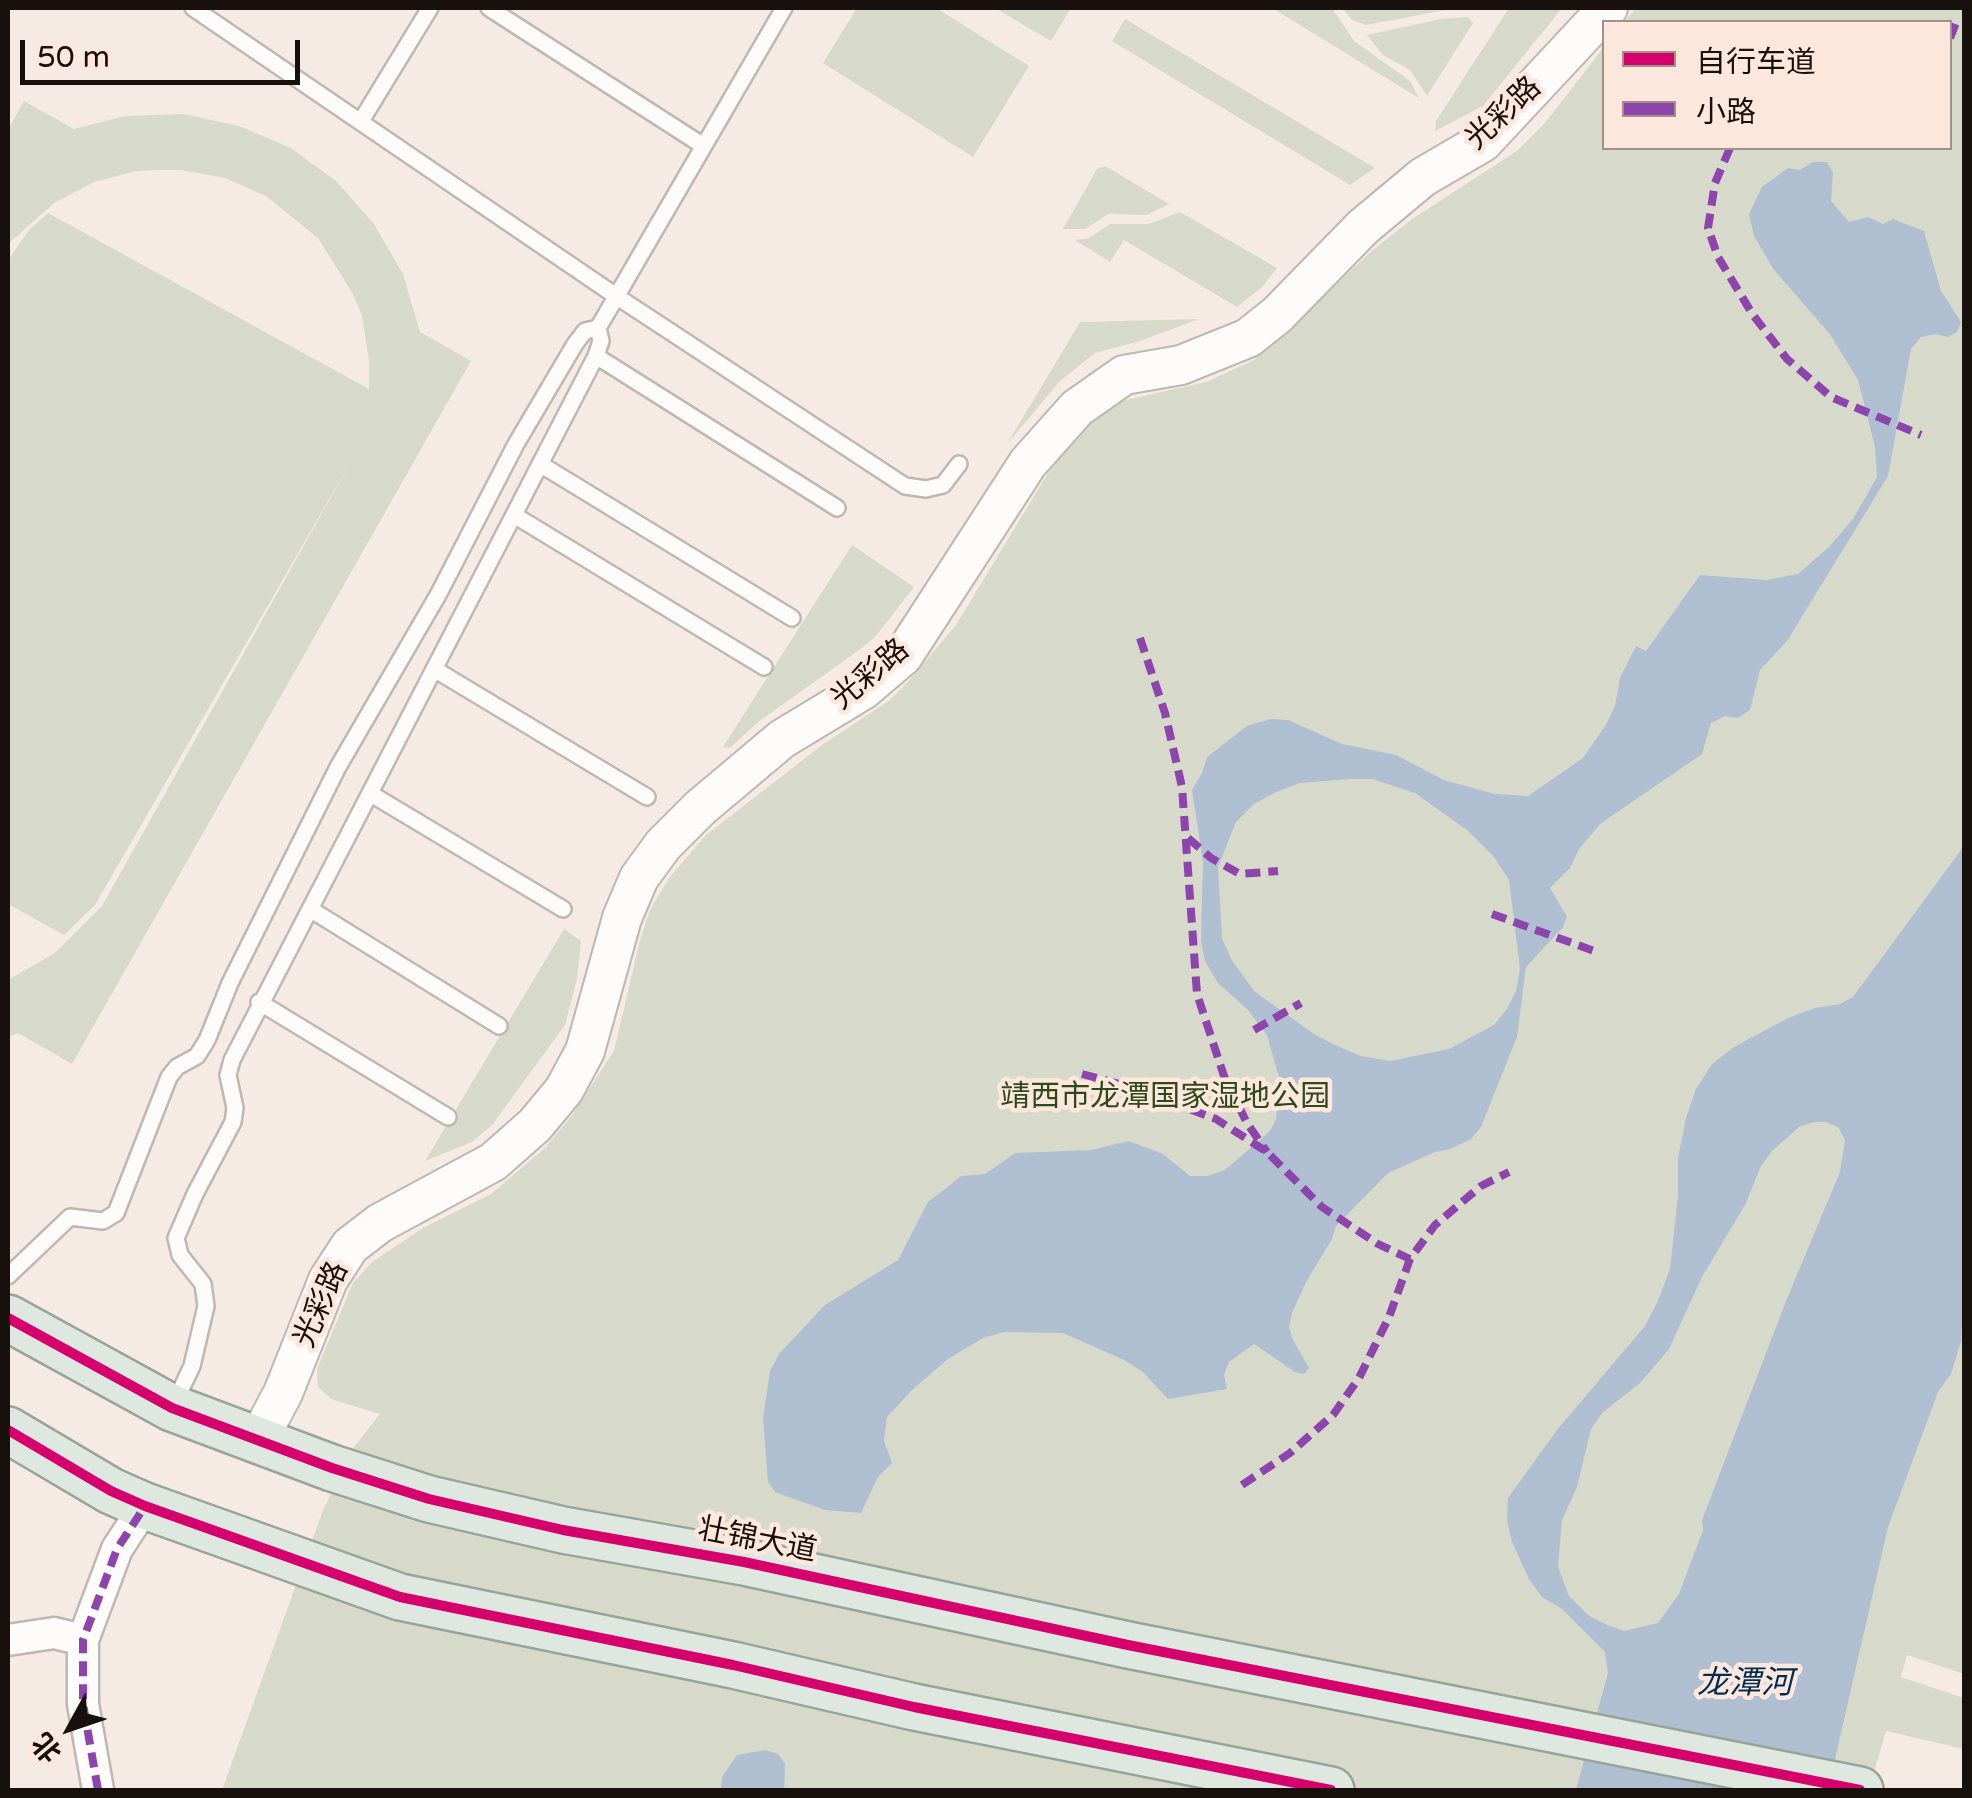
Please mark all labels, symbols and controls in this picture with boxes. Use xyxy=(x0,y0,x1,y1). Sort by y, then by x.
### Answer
scale bar xyxy=(25,20,305,82)
legend xyxy=(1602,20,1952,150)
text: 50 m xyxy=(37,39,110,76)
text: 自行车道 xyxy=(1696,44,1816,81)
street label: 光彩路 xyxy=(1459,70,1549,158)
text: 小路 xyxy=(1696,94,1756,131)
street label: 光彩路 xyxy=(825,632,917,718)
park label: 靖西市龙潭国家湿地公园 xyxy=(1000,1080,1330,1116)
street label: 光彩路 xyxy=(287,1257,357,1353)
street label: 壮锦大道 xyxy=(695,1512,819,1570)
water label: 龙潭河 xyxy=(1697,1666,1793,1704)
north arrow xyxy=(20,1678,120,1778)
text: 北 xyxy=(25,1726,69,1769)

